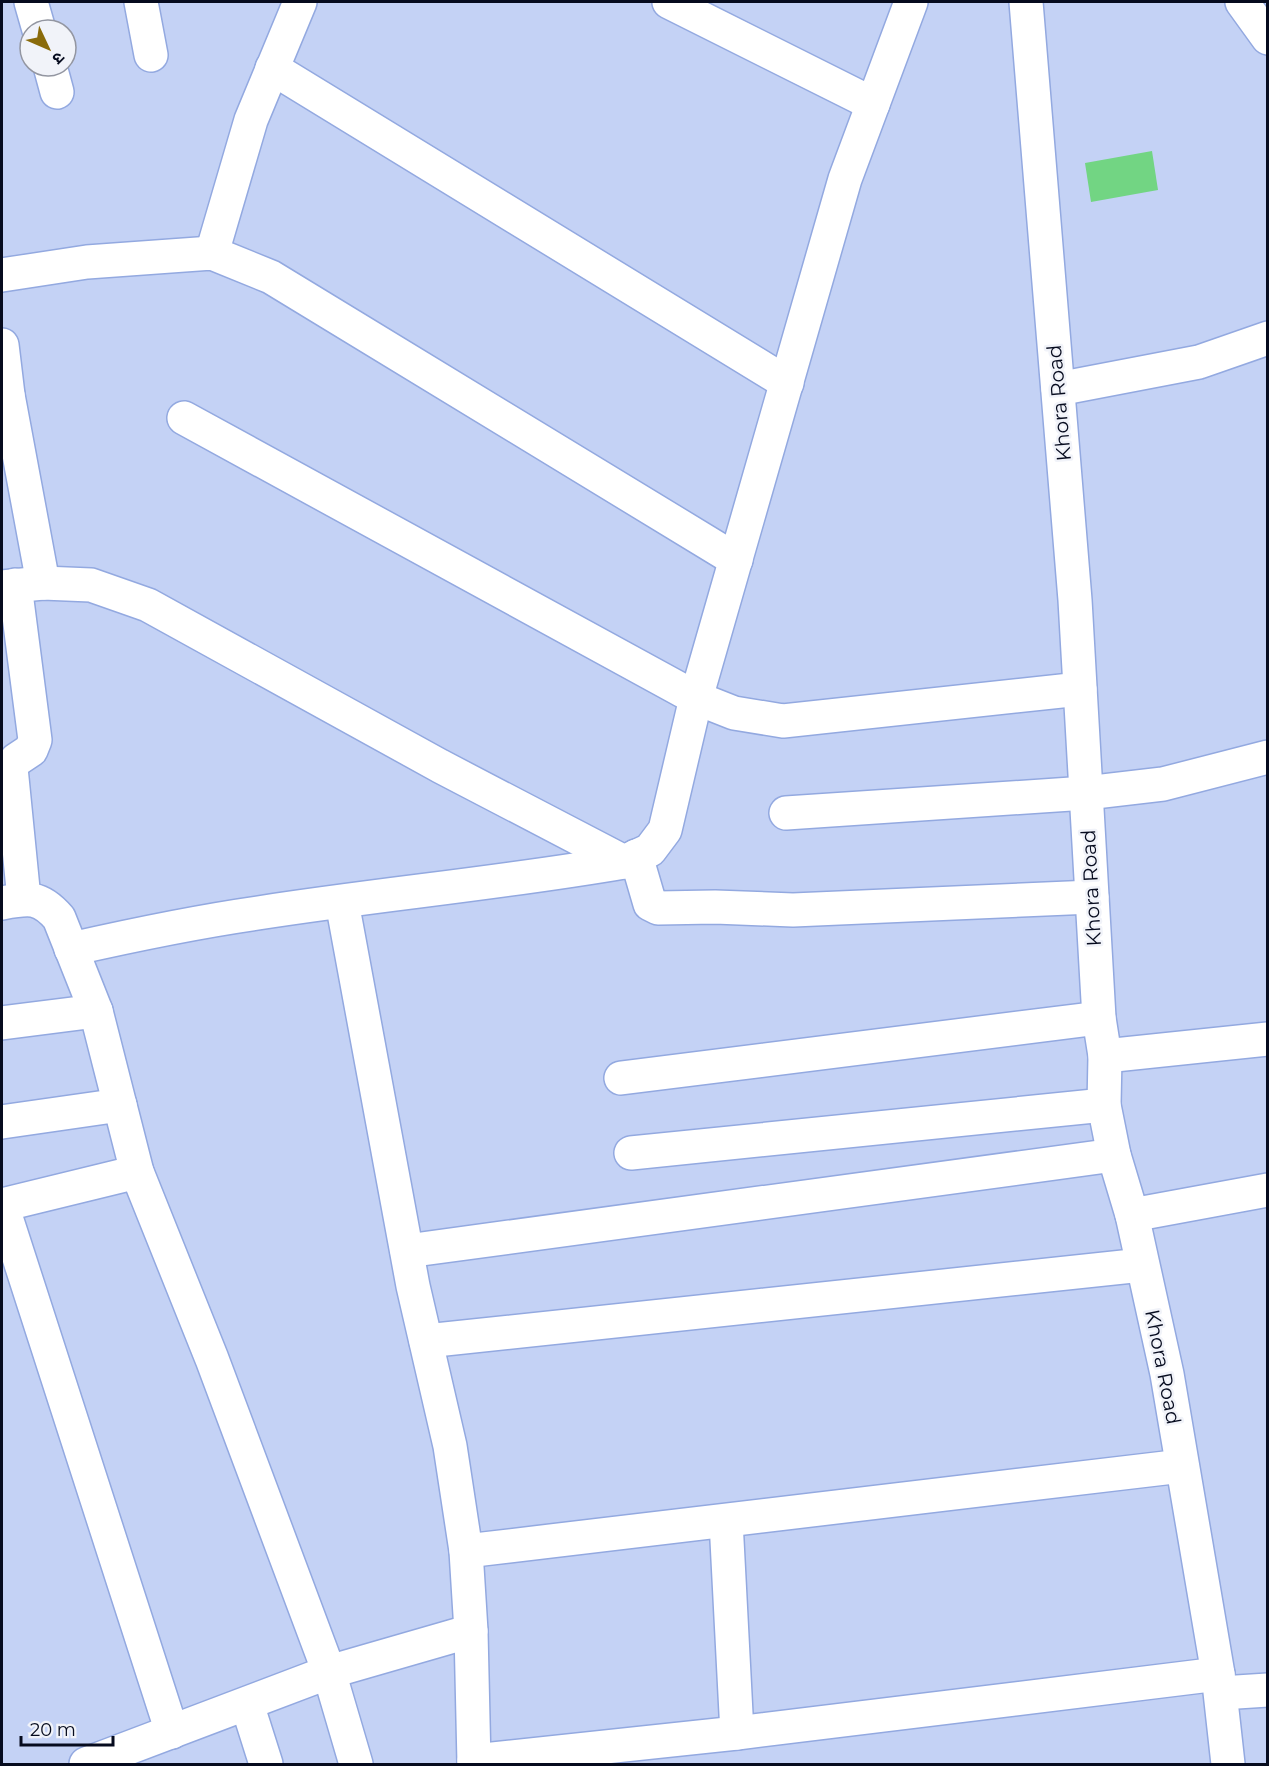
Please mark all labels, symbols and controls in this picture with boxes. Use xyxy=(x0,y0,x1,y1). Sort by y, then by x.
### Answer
north arrow xyxy=(18,18,78,78)
text: उ xyxy=(48,48,69,68)
street label: Khora Road xyxy=(1042,344,1076,462)
street label: Khora Road xyxy=(1076,829,1106,947)
street label: Khora Road xyxy=(1140,1307,1186,1427)
scale bar xyxy=(21,1709,112,1747)
text: 20 m xyxy=(30,1719,76,1741)

